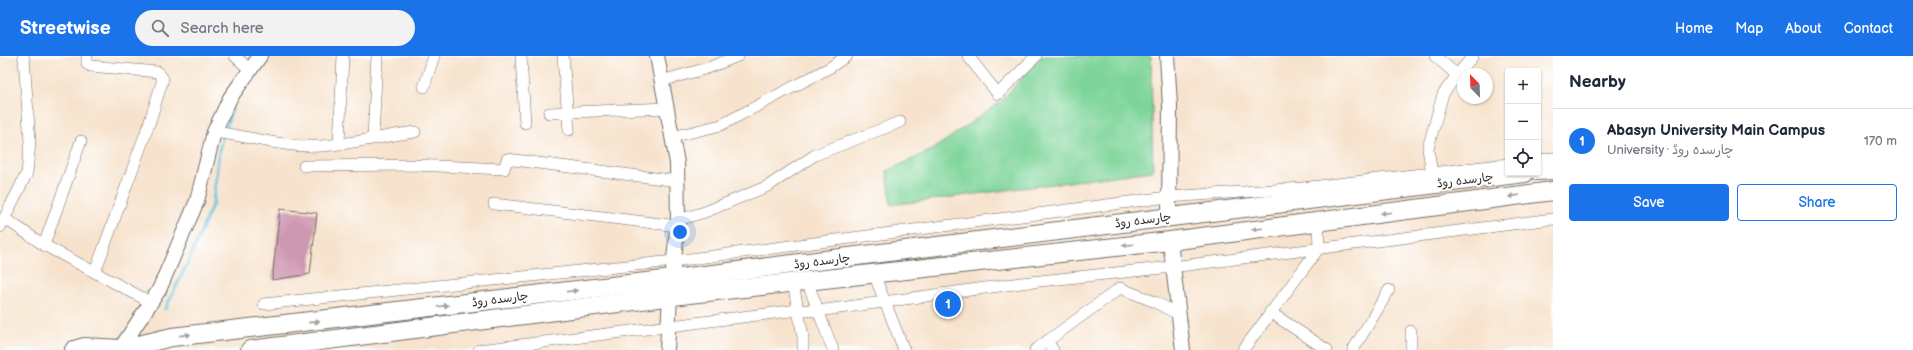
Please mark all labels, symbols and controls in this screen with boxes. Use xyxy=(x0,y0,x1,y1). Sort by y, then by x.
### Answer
search box xyxy=(135,10,415,46)
text: Streetwise xyxy=(20,17,111,40)
icon: search xyxy=(149,17,171,39)
text: Search here xyxy=(181,19,264,38)
text: Home xyxy=(1675,20,1713,37)
text: Map xyxy=(1735,20,1763,37)
text: About xyxy=(1785,20,1822,37)
text: Contact xyxy=(1844,20,1893,37)
north arrow xyxy=(1457,68,1493,104)
map controls xyxy=(1505,68,1541,176)
button: + xyxy=(1505,68,1541,104)
text: Nearby xyxy=(1569,72,1626,92)
button: − xyxy=(1505,104,1541,140)
text: Abasyn University Main Campus xyxy=(1607,121,1825,140)
text: 1 xyxy=(1579,133,1585,149)
text: 170 m xyxy=(1864,133,1897,149)
button: locate xyxy=(1505,140,1541,176)
text: University · چارسدہ روڈ xyxy=(1607,142,1733,158)
street label: چارسدہ روڈ xyxy=(1436,170,1494,191)
button: Save xyxy=(1569,184,1729,221)
button: Share xyxy=(1737,184,1897,221)
one-way arrow xyxy=(1508,193,1520,199)
street label: چارسدہ روڈ xyxy=(1114,210,1172,231)
one-way arrow xyxy=(1379,210,1392,216)
your location xyxy=(670,222,690,242)
one-way arrow xyxy=(1250,226,1263,232)
one-way arrow xyxy=(1121,242,1134,249)
street label: چارسدہ روڈ xyxy=(793,251,851,272)
one-way arrow xyxy=(566,288,578,294)
street label: چارسدہ روڈ xyxy=(471,289,529,310)
pin: 1 xyxy=(935,289,961,319)
one-way arrow xyxy=(437,303,449,309)
one-way arrow xyxy=(308,318,320,325)
one-way arrow xyxy=(179,332,191,339)

